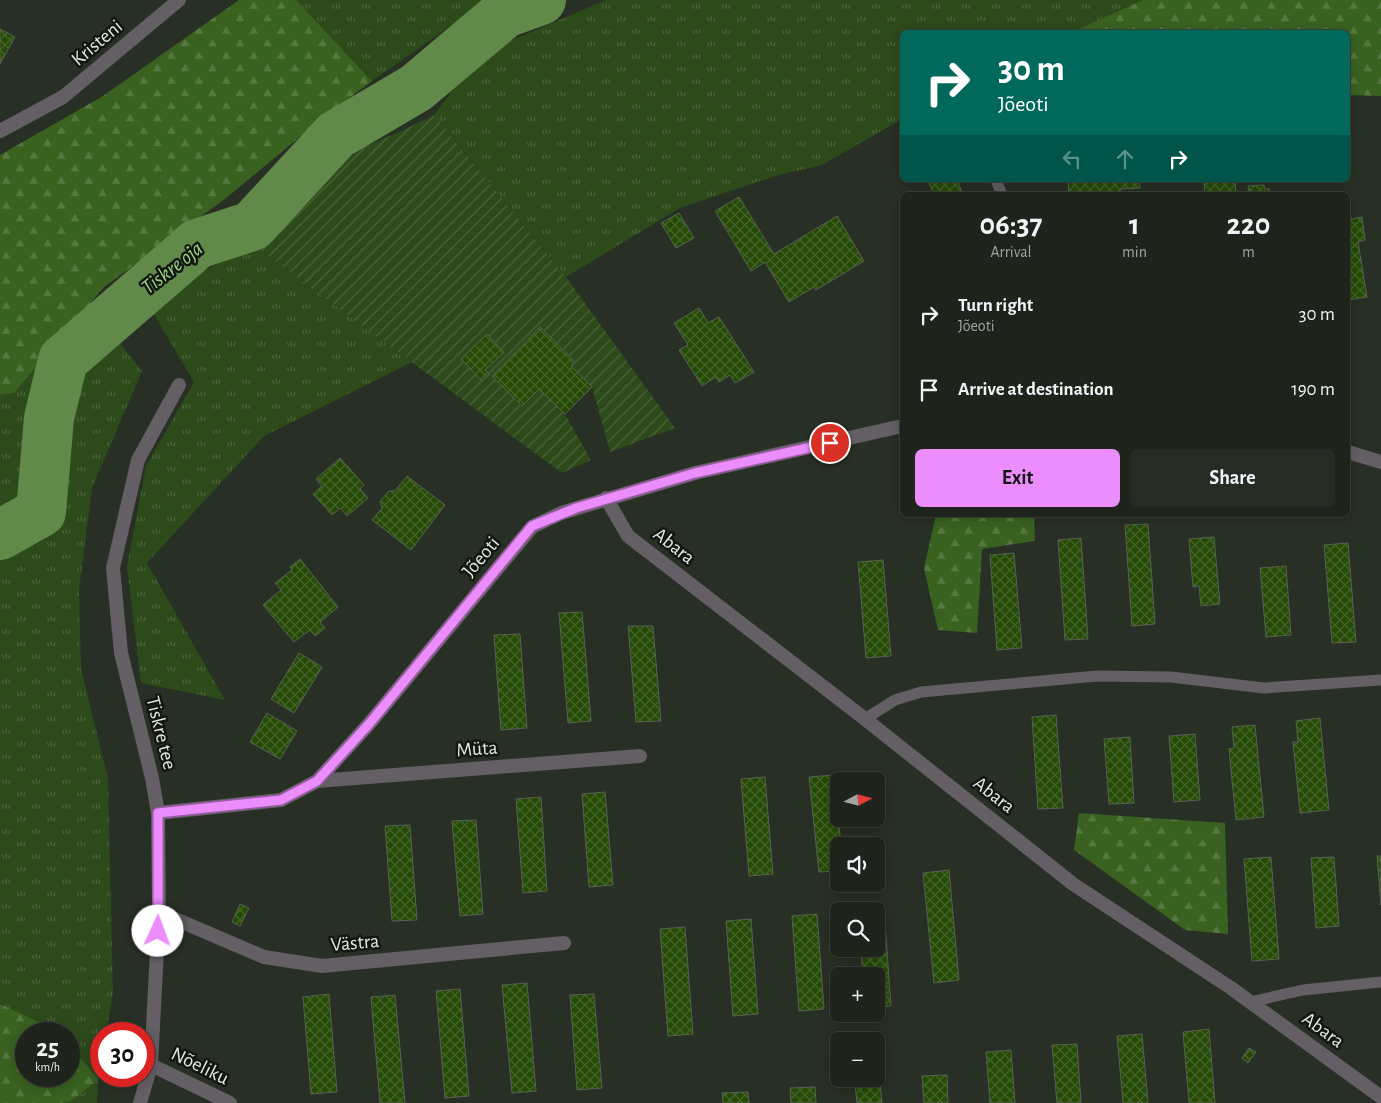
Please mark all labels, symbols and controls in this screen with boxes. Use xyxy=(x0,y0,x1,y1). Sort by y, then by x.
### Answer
street label: Kristeni xyxy=(68,16,126,70)
icon: right xyxy=(915,50,980,115)
text: 30 m xyxy=(998,52,1065,87)
text: Jõeoti xyxy=(998,93,1048,115)
icon: left xyxy=(1058,145,1086,173)
icon: ahead xyxy=(1111,145,1139,173)
icon: right xyxy=(1164,145,1192,173)
text: 06:37 xyxy=(980,210,1042,240)
text: 1 xyxy=(1129,210,1140,240)
text: 220 xyxy=(1227,210,1270,240)
water label: Tiskre oja xyxy=(137,238,207,298)
text: Arrival xyxy=(990,244,1032,260)
text: min xyxy=(1122,244,1147,260)
text: m xyxy=(1242,244,1255,260)
text: Turn right xyxy=(958,296,1033,315)
icon: right xyxy=(915,301,943,329)
text: 30 m xyxy=(1299,305,1335,324)
text: Jõeoti xyxy=(958,318,995,334)
icon: arrive xyxy=(915,376,943,404)
text: Arrive at destination xyxy=(958,380,1114,399)
text: 190 m xyxy=(1291,380,1335,399)
pin xyxy=(809,422,851,464)
icon: arrive xyxy=(816,429,844,457)
button: Exit xyxy=(915,449,1120,507)
button: Share xyxy=(1130,449,1335,507)
street label: Abara xyxy=(650,524,698,568)
street label: Jõeoti xyxy=(459,533,503,581)
street label: Tiskre tee xyxy=(142,694,180,772)
street label: Müta xyxy=(456,738,498,760)
north arrow xyxy=(830,772,885,828)
map controls xyxy=(830,772,885,1087)
street label: Abara xyxy=(970,773,1018,817)
button: sound xyxy=(830,837,885,892)
button: search xyxy=(830,902,885,957)
position arrow xyxy=(131,904,183,956)
street label: Västra xyxy=(330,931,380,955)
button: + xyxy=(830,967,885,1022)
street label: Abara xyxy=(1298,1008,1348,1052)
speed limit sign: 30 xyxy=(90,1022,155,1087)
button: − xyxy=(830,1032,885,1087)
text: 25 xyxy=(36,1036,59,1061)
street label: Nõeliku xyxy=(168,1044,232,1088)
text: km/h xyxy=(35,1061,60,1073)

